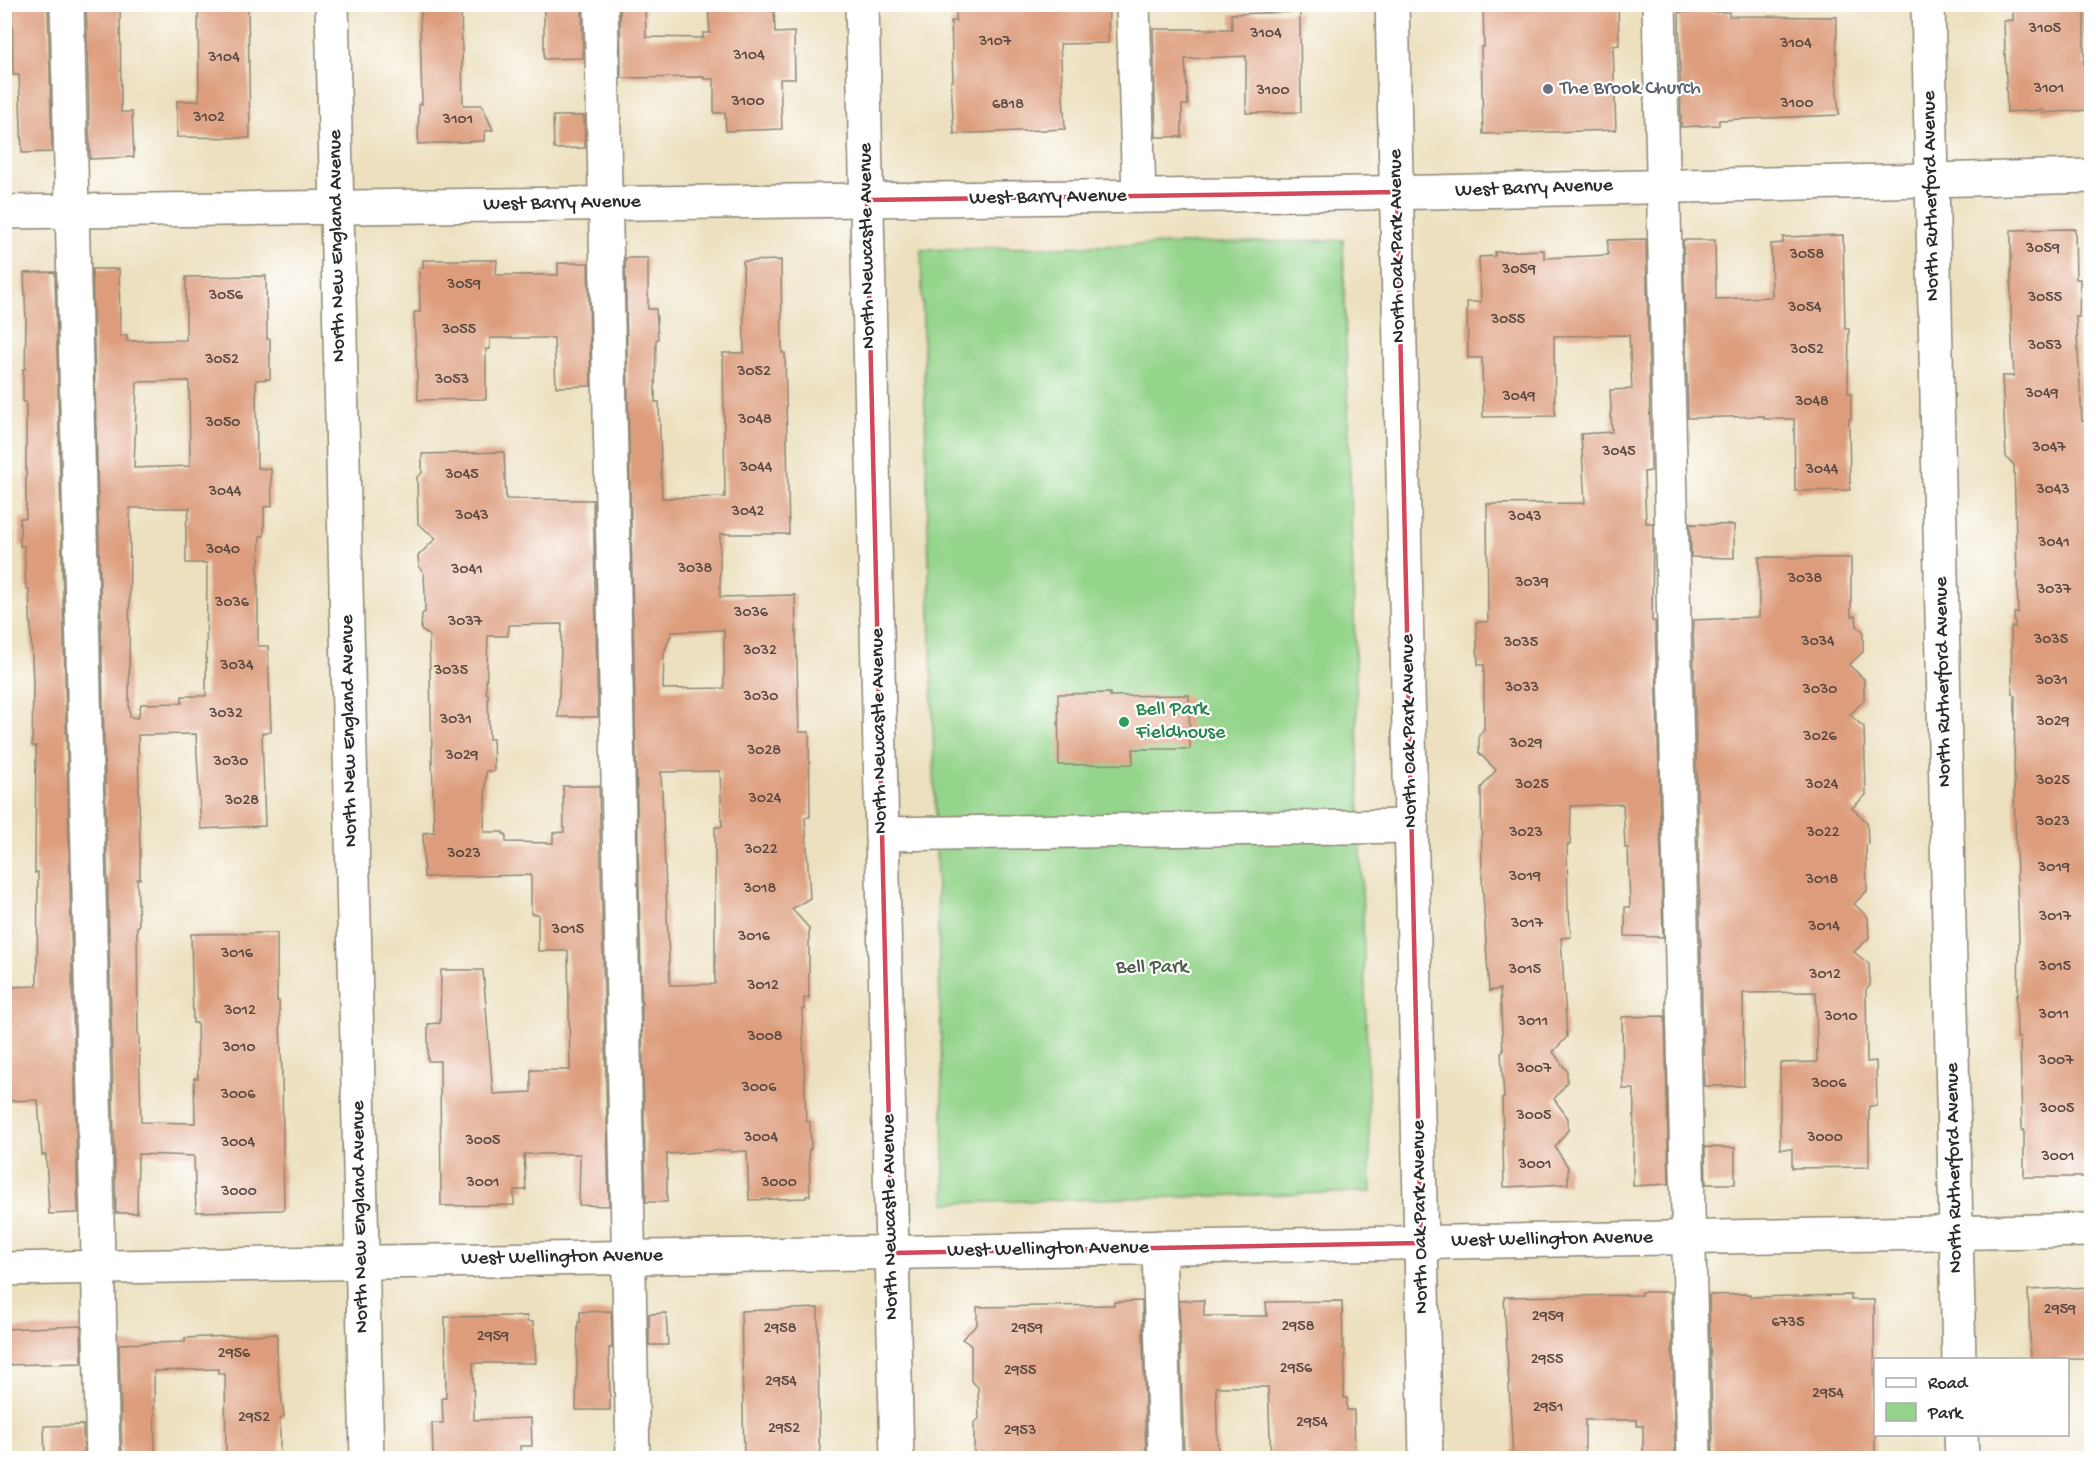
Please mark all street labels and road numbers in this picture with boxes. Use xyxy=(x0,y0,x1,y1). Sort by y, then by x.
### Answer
street label: North Rutherford Avenue xyxy=(1919,90,1945,301)
street label: North New England Avenue xyxy=(324,129,352,363)
street label: North Newcastle Avenue xyxy=(855,142,881,349)
street label: North Oak Park Avenue xyxy=(1385,148,1411,343)
street label: West Barry Avenue xyxy=(1455,175,1614,203)
street label: West Barry Avenue xyxy=(969,185,1128,211)
street label: West Barry Avenue xyxy=(483,191,642,217)
street label: North Rutherford Avenue xyxy=(1931,576,1957,787)
street label: North New England Avenue xyxy=(336,614,364,848)
street label: North Newcastle Avenue xyxy=(867,627,893,834)
street label: North Oak Park Avenue xyxy=(1397,633,1423,828)
street label: North Rutherford Avenue xyxy=(1942,1062,1968,1273)
street label: North New England Avenue xyxy=(347,1100,375,1334)
street label: North Newcastle Avenue xyxy=(878,1113,904,1320)
street label: North Oak Park Avenue xyxy=(1408,1119,1434,1314)
street label: West Wellington Avenue xyxy=(1451,1227,1654,1253)
street label: West Wellington Avenue xyxy=(947,1237,1150,1263)
street label: West Wellington Avenue xyxy=(461,1245,664,1271)

